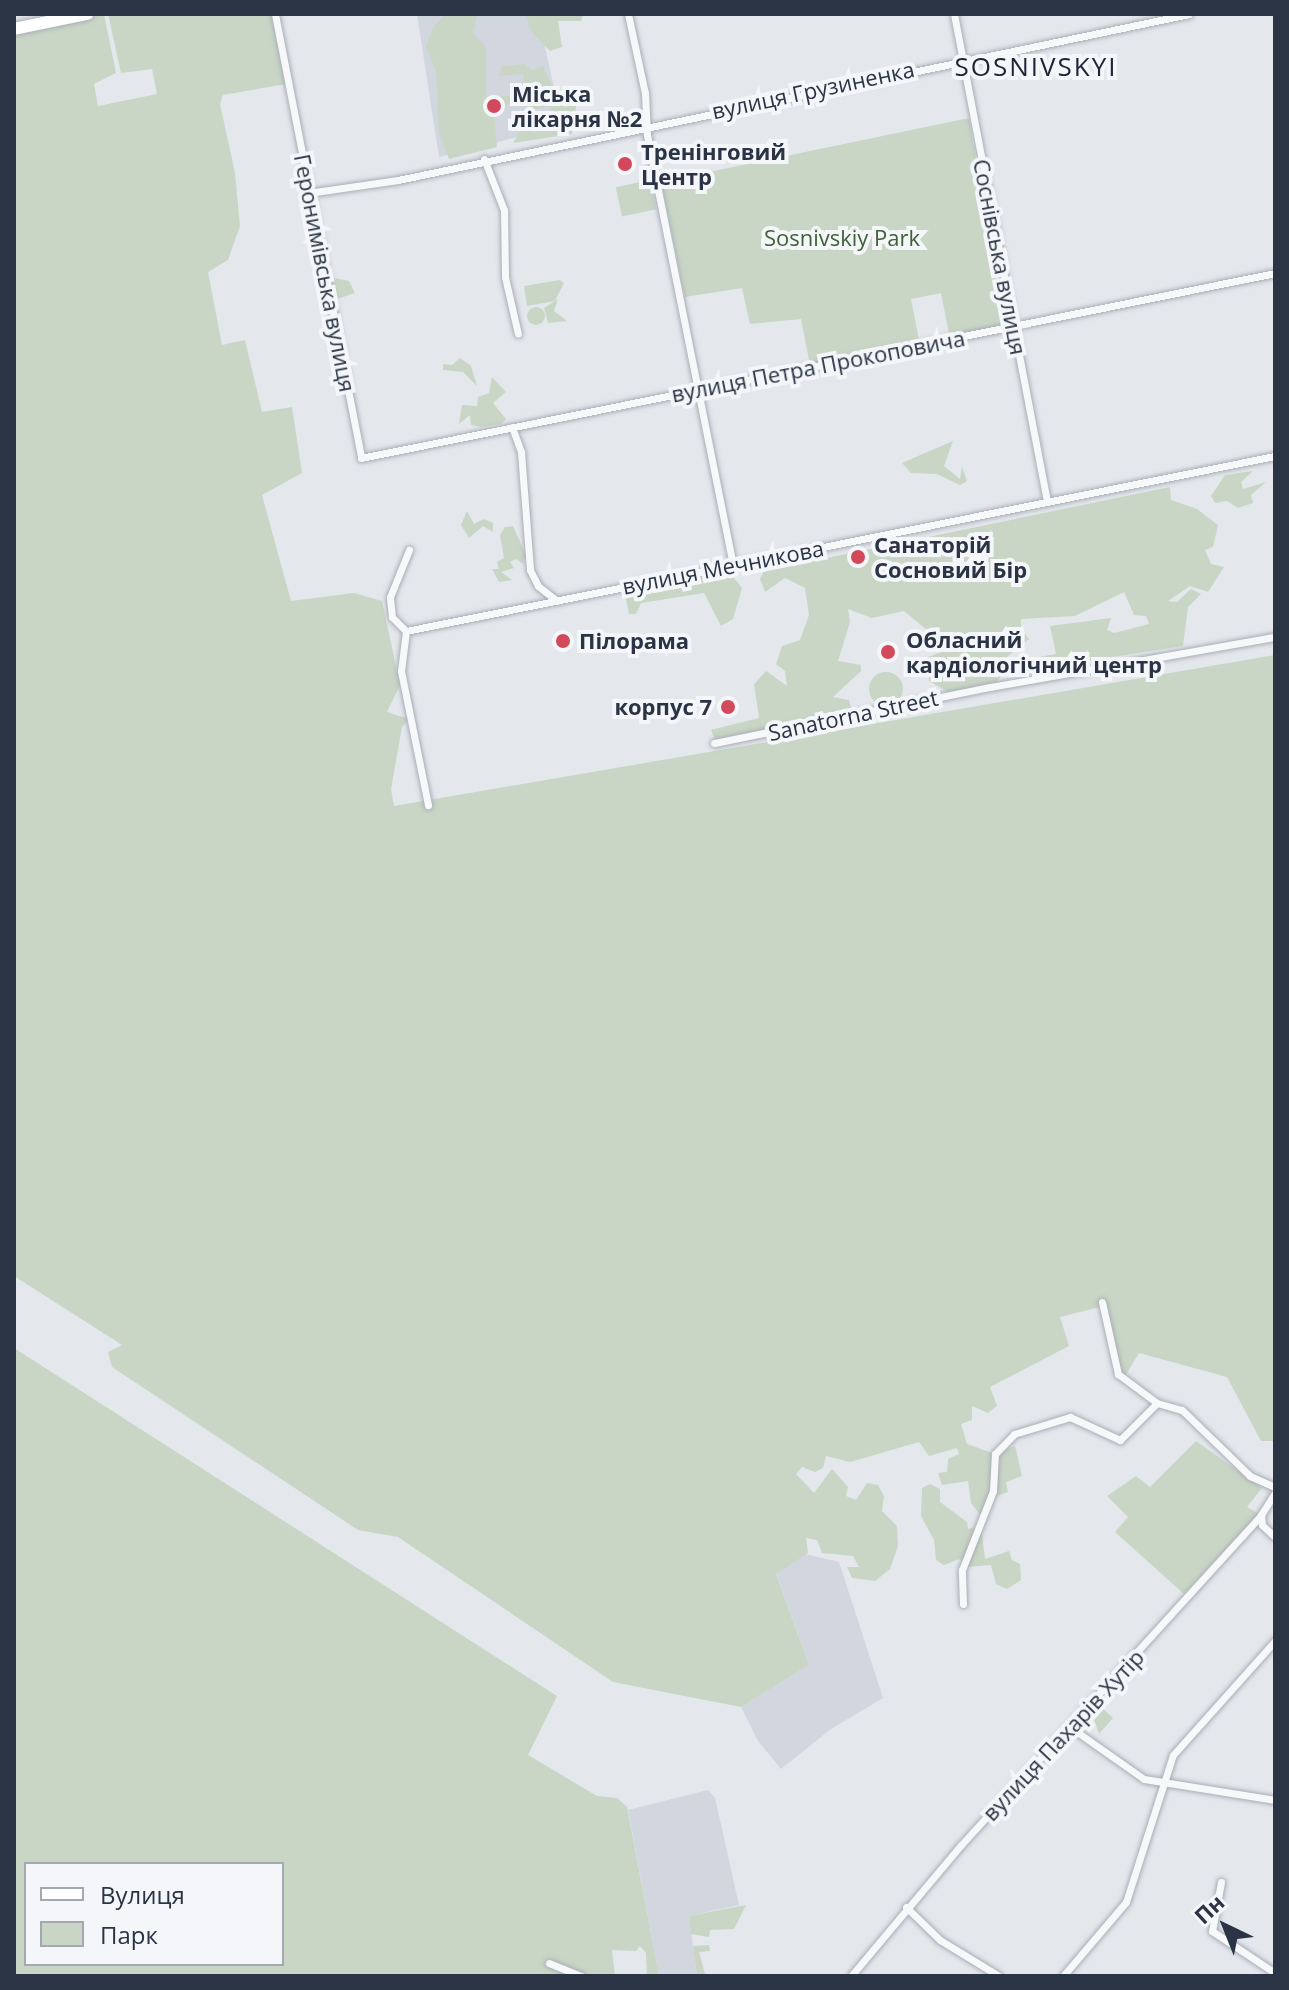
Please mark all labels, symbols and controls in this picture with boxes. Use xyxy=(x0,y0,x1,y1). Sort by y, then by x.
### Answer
district label: SOSNIVSKYI xyxy=(954,51,1118,83)
street label: вулиця Грузиненка xyxy=(709,56,917,124)
place label: Міська лікарня №2 xyxy=(512,80,642,132)
marker: Міська лікарня №2 xyxy=(483,95,505,117)
place label: Тренінговий Центр xyxy=(641,138,786,190)
street label: Геронимівська вулиця xyxy=(289,152,361,394)
marker: Тренінговий Центр xyxy=(616,155,634,173)
street label: Соснівська вулиця xyxy=(968,157,1032,357)
park label: Sosnivskiy Park xyxy=(764,225,920,251)
street label: вулиця Петра Прокоповича xyxy=(669,325,967,407)
place label: Санаторій Сосновий Бір xyxy=(874,531,1027,582)
street label: вулиця Мечникова xyxy=(620,535,826,599)
marker: Санаторій Сосновий Бір xyxy=(849,548,867,566)
place label: Обласний кардіологічний центр xyxy=(906,626,1162,678)
place label: Пілорама xyxy=(579,628,689,654)
marker: Пілорама xyxy=(554,632,572,650)
marker: Обласний кардіологічний центр xyxy=(877,641,899,663)
street label: Sanatorna Street xyxy=(766,684,940,746)
place label: корпус 7 xyxy=(614,694,712,720)
marker: корпус 7 xyxy=(719,698,737,716)
street label: вулиця Пахарів Хутір xyxy=(977,1644,1149,1826)
legend xyxy=(24,1862,284,1966)
text: Вулиця xyxy=(100,1878,185,1911)
north arrow xyxy=(1185,1886,1265,1966)
text: Пн xyxy=(1187,1887,1230,1930)
text: Парк xyxy=(100,1918,158,1951)

